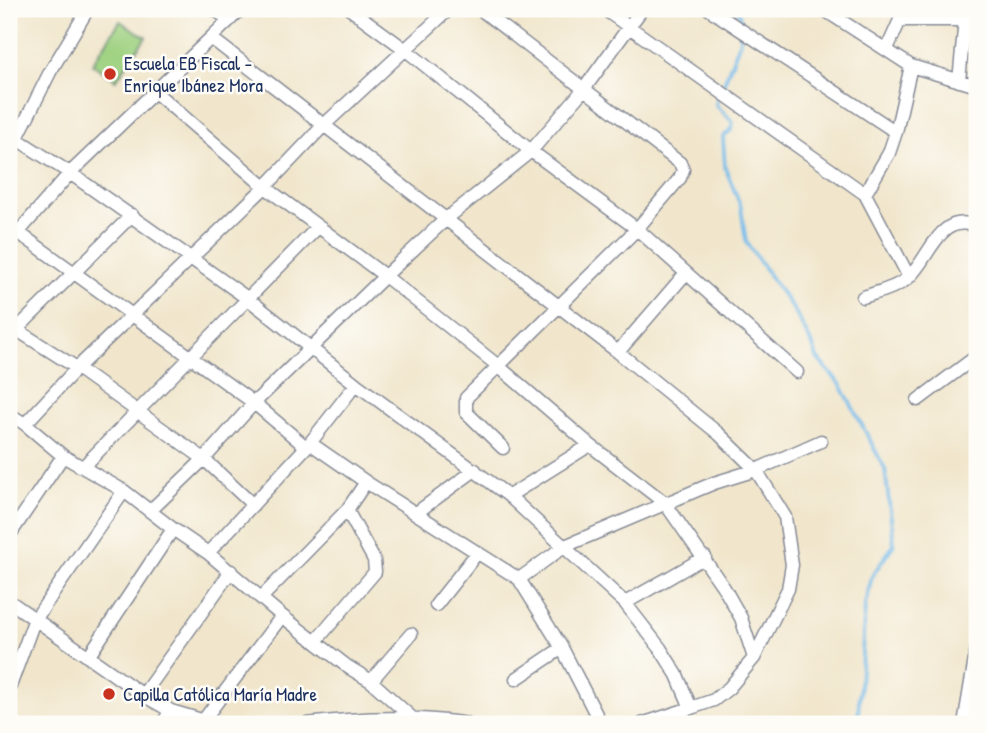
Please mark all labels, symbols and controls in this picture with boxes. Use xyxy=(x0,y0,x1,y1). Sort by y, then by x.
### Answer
place label: Escuela EB Fiscal - Enrique Ibánez Mora xyxy=(124,50,264,98)
marker: Escuela EB Fiscal - Enrique Ibánez Mora xyxy=(102,66,118,82)
place label: Capilla Católica María Madre xyxy=(123,681,317,707)
marker: Capilla Católica María Madre xyxy=(101,686,117,702)

